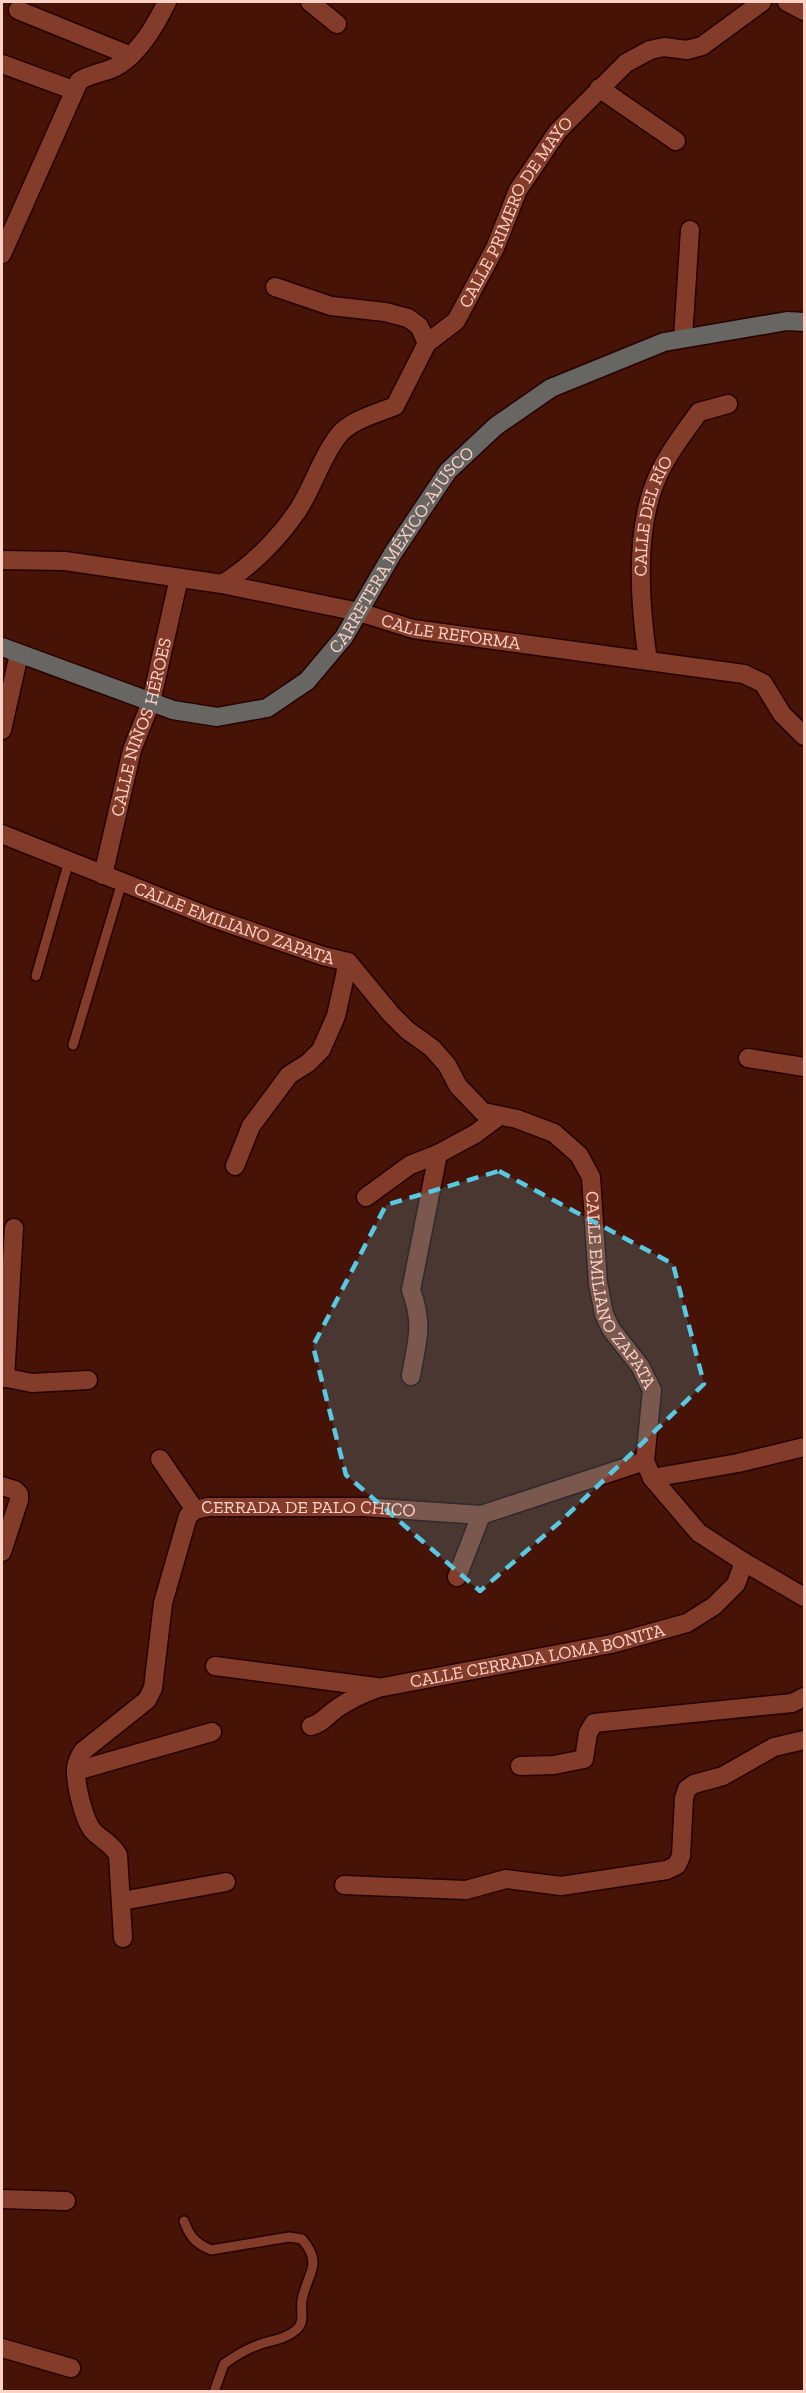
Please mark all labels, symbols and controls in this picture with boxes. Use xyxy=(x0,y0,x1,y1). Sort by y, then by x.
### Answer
street label: CALLE PRIMERO DE MAYO xyxy=(454,112,577,312)
street label: CARRETERA MÉXICO-AJUSCO xyxy=(324,442,478,658)
street label: CALLE DEL RÍO xyxy=(630,452,677,576)
street label: CALLE REFORMA xyxy=(379,609,522,655)
street label: CALLE NIÑOS HÉROES xyxy=(106,636,176,819)
street label: CALLE EMILIANO ZAPATA xyxy=(131,877,337,969)
street label: CALLE EMILIANO ZAPATA xyxy=(581,1190,661,1393)
street label: CERRADA DE PALO CHICO xyxy=(199,1495,416,1522)
street label: CALLE CERRADA LOMA BONITA xyxy=(408,1619,667,1693)

